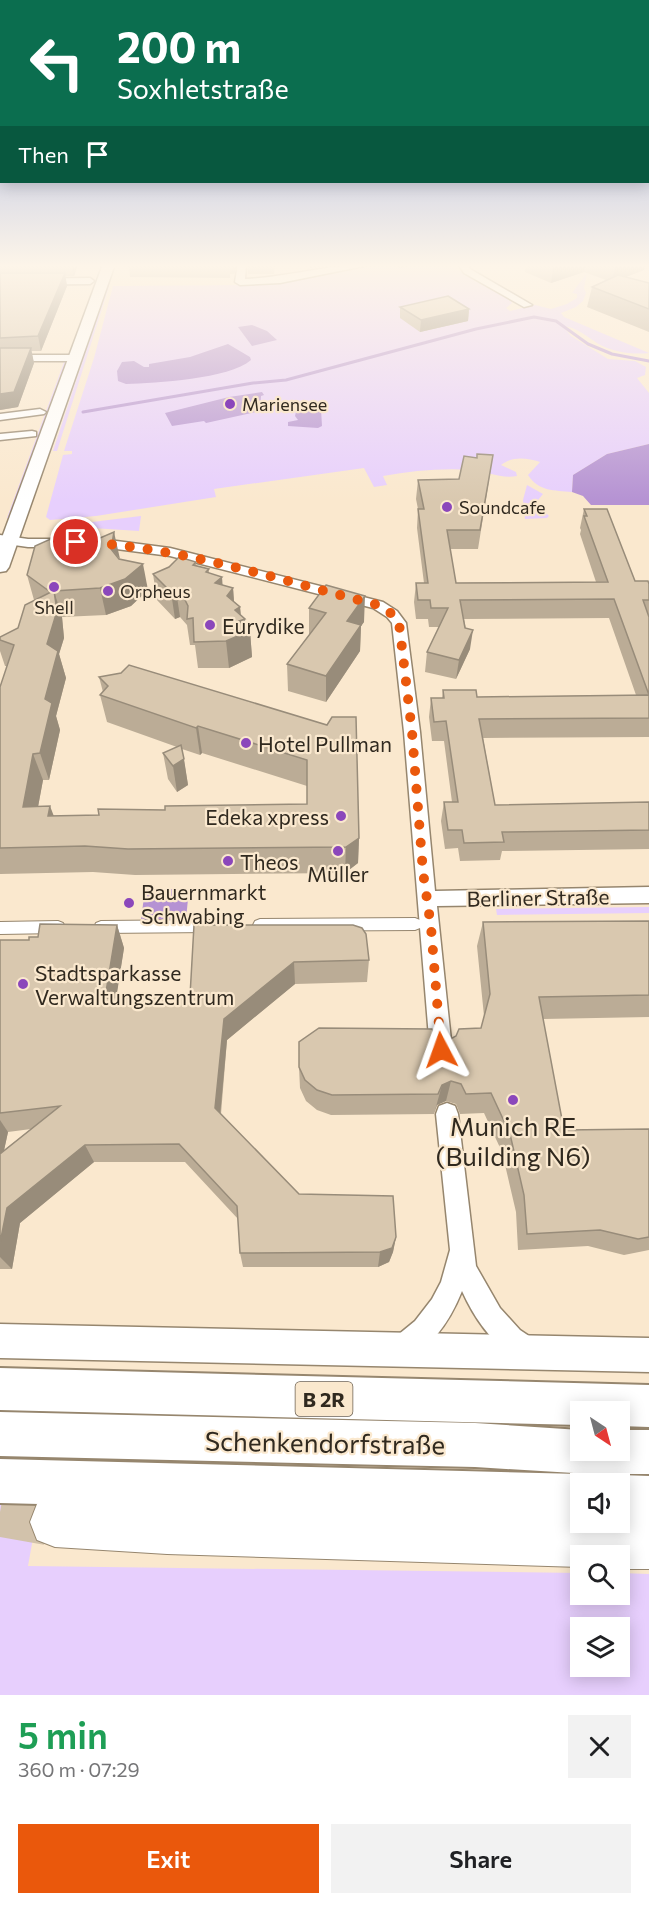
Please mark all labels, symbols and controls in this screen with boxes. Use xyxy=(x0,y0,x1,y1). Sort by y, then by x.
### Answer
text: 200 m xyxy=(117,20,241,72)
icon: left xyxy=(18,24,96,102)
text: Soxhletstraße xyxy=(117,72,289,105)
icon: arrive xyxy=(81,138,114,171)
text: Then xyxy=(18,141,69,168)
place label: Mariensee xyxy=(242,393,327,415)
marker: Mariensee xyxy=(223,397,237,411)
place label: Soundcafe xyxy=(459,496,546,518)
marker: Soundcafe xyxy=(440,500,454,514)
pin xyxy=(50,516,101,567)
icon: arrive xyxy=(59,525,92,558)
marker: Shell xyxy=(47,580,61,594)
place label: Orpheus xyxy=(120,580,191,602)
marker: Orpheus xyxy=(101,584,115,598)
place label: Shell xyxy=(34,596,74,618)
place label: Eurydike xyxy=(222,613,305,638)
marker: Eurydike xyxy=(203,618,217,632)
place label: Hotel Pullman xyxy=(258,731,392,756)
marker: Hotel Pullman xyxy=(239,736,253,750)
place label: Edeka xpress xyxy=(205,804,329,829)
marker: Edeka xpress xyxy=(334,809,348,823)
marker: Müller xyxy=(331,844,345,858)
place label: Theos xyxy=(240,849,298,874)
marker: Theos xyxy=(221,854,235,868)
place label: Müller xyxy=(307,861,369,886)
place label: Bauernmarkt Schwabing xyxy=(141,879,266,928)
street label: Berliner Straße xyxy=(466,883,610,911)
marker: Bauernmarkt Schwabing xyxy=(122,896,136,910)
place label: Stadtsparkasse Verwaltungszentrum xyxy=(35,960,234,1009)
marker: Stadtsparkasse Verwaltungszentrum xyxy=(16,977,30,991)
position arrow xyxy=(409,1018,473,1082)
marker: Munich RE (Building N6) xyxy=(506,1093,520,1107)
place label: Munich RE (Building N6) xyxy=(436,1110,590,1171)
road number: B 2R xyxy=(296,1382,352,1416)
north arrow xyxy=(570,1401,630,1461)
map controls xyxy=(570,1401,630,1677)
street label: Schenkendorfstraße xyxy=(205,1424,445,1460)
button: sound xyxy=(570,1473,630,1533)
button: search xyxy=(570,1545,630,1605)
button: layers xyxy=(570,1617,630,1677)
text: 5 min xyxy=(18,1712,108,1756)
button: close xyxy=(568,1715,631,1778)
text: 360 m · 07:29 xyxy=(18,1757,140,1781)
button: Exit xyxy=(18,1824,319,1893)
button: Share xyxy=(331,1824,631,1893)

